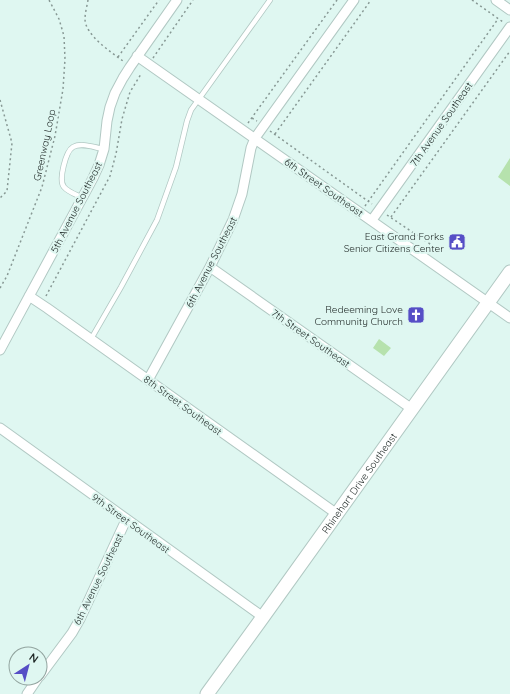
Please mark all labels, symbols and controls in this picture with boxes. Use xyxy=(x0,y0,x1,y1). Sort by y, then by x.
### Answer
street label: 7th Avenue Southeast xyxy=(407,79,476,169)
street label: Greenway Loop xyxy=(31,108,58,182)
street label: 6th Street Southeast xyxy=(282,155,366,220)
street label: 5th Avenue Southeast xyxy=(48,159,105,255)
street label: 6th Avenue Southeast xyxy=(183,214,240,310)
place label: East Grand Forks Senior Citizens Center xyxy=(344,230,444,255)
public building icon: East Grand Forks Senior Citizens Center xyxy=(447,232,467,252)
place label: Redeeming Love Community Church xyxy=(314,303,403,328)
church icon: Redeeming Love Community Church xyxy=(406,305,426,325)
street label: 7th Street Southeast xyxy=(269,306,353,371)
street label: 8th Street Southeast xyxy=(141,373,225,439)
street label: Rhinehart Drive Southeast xyxy=(319,430,400,536)
street label: 9th Street Southeast xyxy=(89,491,173,557)
street label: 6th Avenue Southeast xyxy=(71,531,127,627)
north arrow xyxy=(8,646,48,686)
text: N xyxy=(26,650,41,666)

